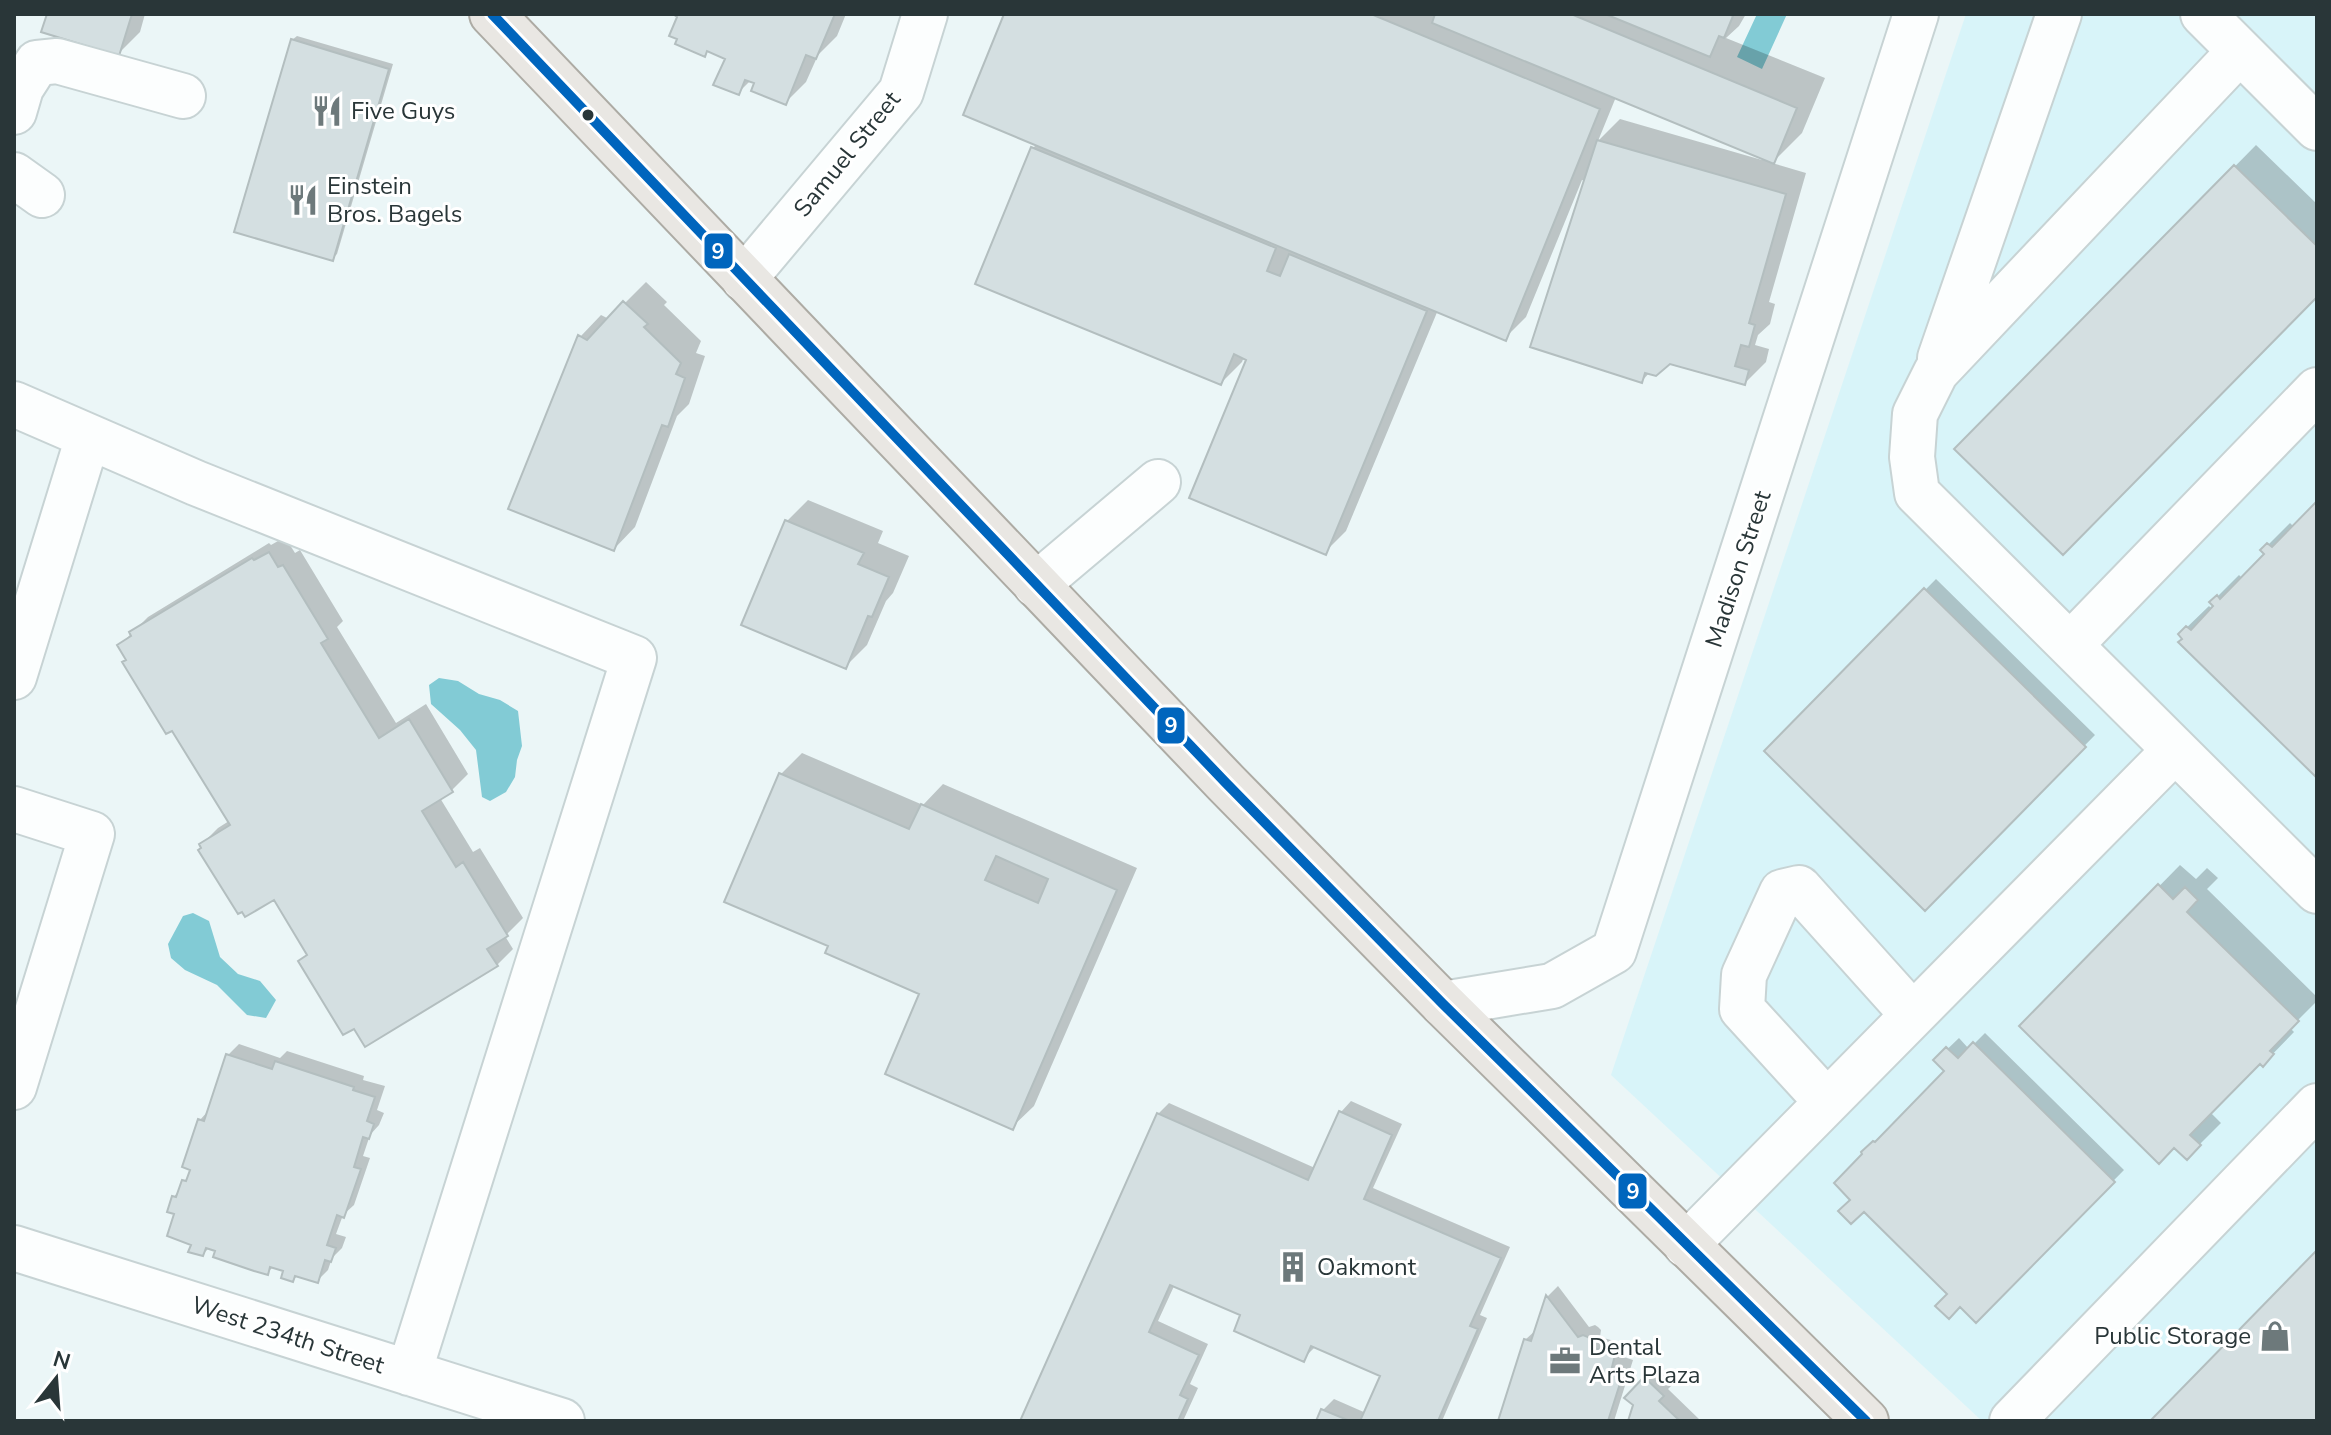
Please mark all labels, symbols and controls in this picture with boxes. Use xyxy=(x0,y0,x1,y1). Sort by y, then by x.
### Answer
street label: Samuel Street xyxy=(786,84,908,224)
restaurant icon: Five Guys xyxy=(310,94,344,128)
place label: Five Guys xyxy=(351,95,455,127)
unlabelled marker xyxy=(580,107,596,123)
place label: Einstein Bros. Bagels xyxy=(327,170,462,230)
restaurant icon: Einstein Bros. Bagels xyxy=(286,183,320,217)
line badge: 9 xyxy=(703,232,734,270)
text: 9 xyxy=(711,237,725,267)
street label: Madison Street xyxy=(1698,486,1779,651)
line badge: 9 xyxy=(1156,706,1186,745)
text: 9 xyxy=(1164,711,1178,741)
line badge: 9 xyxy=(1617,1172,1648,1210)
text: 9 xyxy=(1626,1177,1640,1207)
building icon: Oakmont xyxy=(1276,1250,1310,1284)
place label: Oakmont xyxy=(1317,1251,1417,1283)
street label: West 234th Street xyxy=(188,1289,389,1381)
shop icon: Public Storage xyxy=(2258,1319,2292,1353)
place label: Public Storage xyxy=(2094,1320,2251,1352)
place label: Dental Arts Plaza xyxy=(1589,1331,1701,1391)
north arrow xyxy=(16,1339,96,1419)
text: N xyxy=(49,1344,74,1378)
office icon: Dental Arts Plaza xyxy=(1548,1344,1582,1378)

